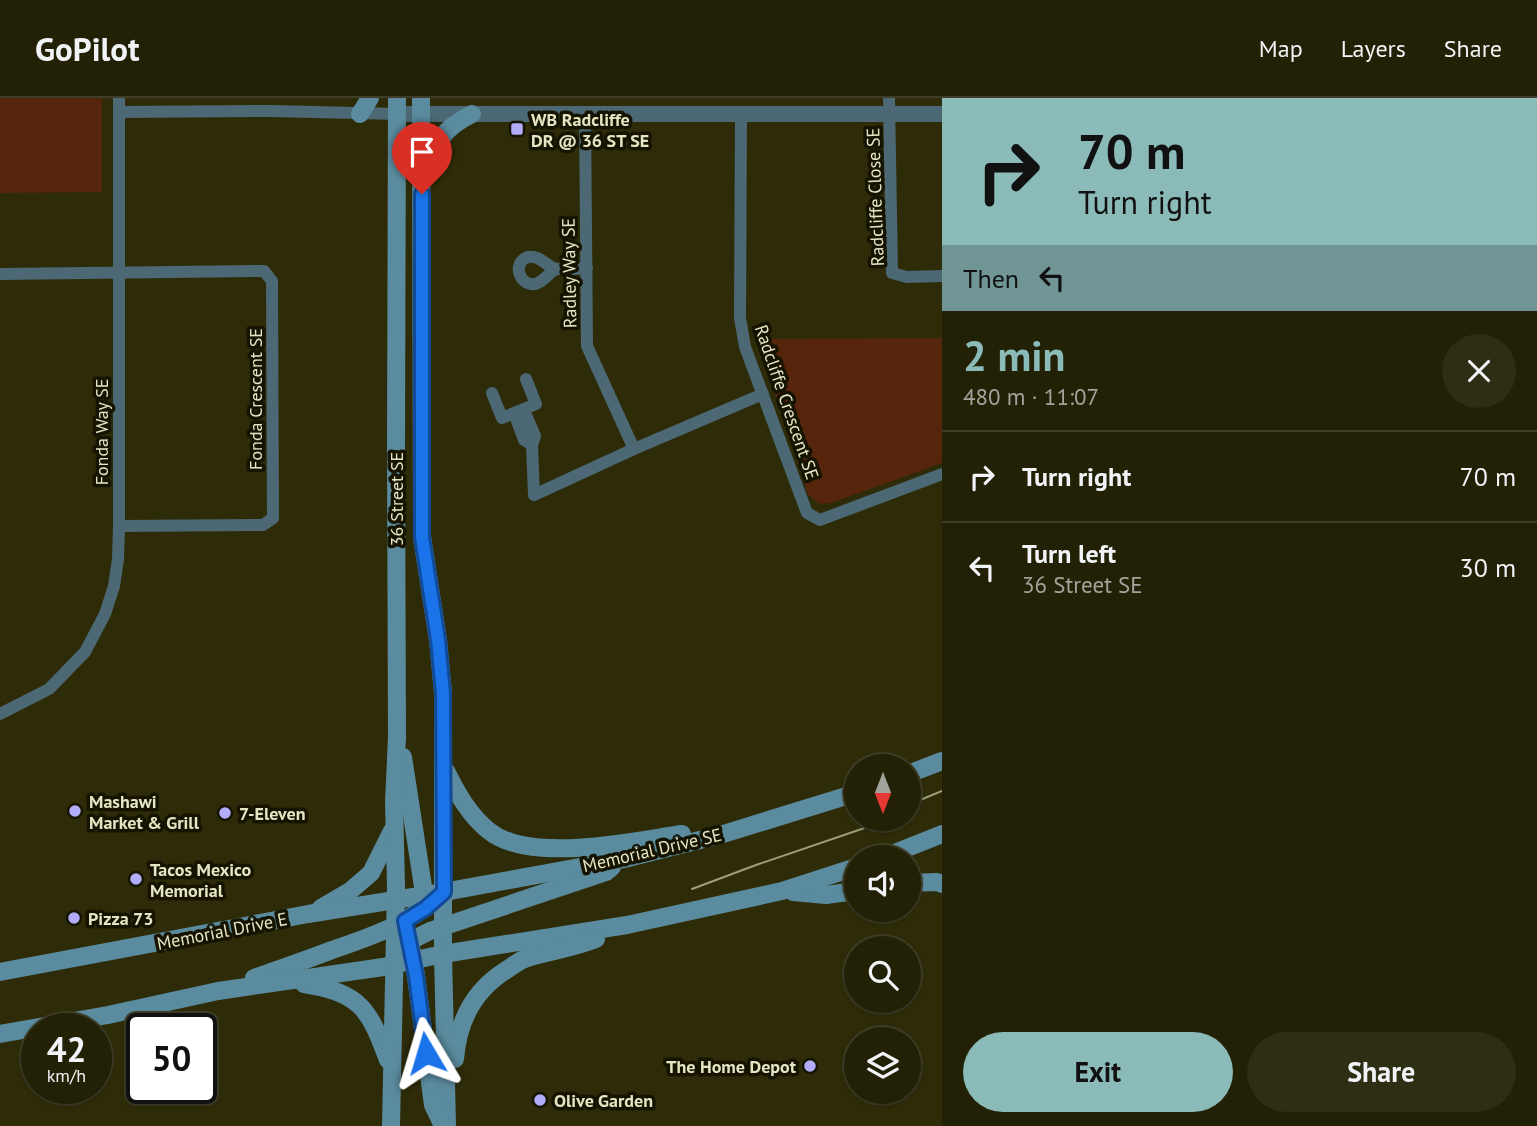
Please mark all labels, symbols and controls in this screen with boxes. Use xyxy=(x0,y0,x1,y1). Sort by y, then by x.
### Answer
text: GoPilot xyxy=(35,27,140,70)
text: Map xyxy=(1259,33,1303,64)
text: Layers xyxy=(1341,33,1406,64)
text: Share xyxy=(1444,33,1502,64)
place label: WB Radcliffe DR @ 36 ST SE xyxy=(531,108,649,152)
text: 70 m xyxy=(1078,119,1185,183)
marker: WB Radcliffe DR @ 36 ST SE xyxy=(509,121,525,137)
pin xyxy=(392,122,452,194)
icon: right xyxy=(963,126,1054,217)
street label: Radcliffe Close SE xyxy=(861,127,889,267)
icon: arrive xyxy=(403,133,441,171)
text: Turn right xyxy=(1078,181,1212,223)
street label: Radley Way SE xyxy=(557,218,581,328)
icon: left xyxy=(1033,259,1071,297)
text: Then xyxy=(963,262,1019,295)
street label: Radcliffe Crescent SE xyxy=(750,322,824,482)
street label: Fonda Crescent SE xyxy=(244,328,267,470)
text: 2 min xyxy=(963,328,1065,383)
button: close xyxy=(1442,334,1516,408)
street label: Fonda Way SE xyxy=(90,379,113,485)
text: 480 m · 11:07 xyxy=(963,382,1099,411)
street label: 36 Street SE xyxy=(385,452,408,546)
icon: right xyxy=(963,458,1001,496)
text: Turn right xyxy=(1022,460,1131,493)
text: 70 m xyxy=(1460,460,1516,493)
text: Turn left xyxy=(1022,537,1116,570)
icon: left xyxy=(963,549,1001,587)
text: 30 m xyxy=(1460,551,1516,584)
text: 36 Street SE xyxy=(1022,570,1143,599)
north arrow xyxy=(844,754,920,831)
map controls xyxy=(844,754,921,1104)
place label: Mashawi Market & Grill xyxy=(89,790,200,834)
place label: 7-Eleven xyxy=(239,802,306,825)
marker: Mashawi Market & Grill xyxy=(67,803,83,819)
marker: 7-Eleven xyxy=(217,805,233,821)
street label: Memorial Drive SE xyxy=(580,823,724,877)
button: sound xyxy=(844,845,921,922)
place label: Tacos Mexico Memorial xyxy=(150,858,252,902)
marker: Tacos Mexico Memorial xyxy=(128,871,144,887)
place label: Pizza 73 xyxy=(88,907,154,930)
street label: Memorial Drive E xyxy=(155,907,289,955)
marker: Pizza 73 xyxy=(66,910,82,926)
button: search xyxy=(844,936,921,1013)
speed limit sign: 50 xyxy=(126,1013,217,1104)
position arrow xyxy=(389,1016,463,1090)
text: 42 xyxy=(47,1026,86,1072)
button: layers xyxy=(844,1027,921,1104)
button: Exit xyxy=(963,1032,1233,1112)
button: Share xyxy=(1247,1032,1516,1112)
place label: The Home Depot xyxy=(666,1055,797,1078)
marker: The Home Depot xyxy=(802,1058,818,1074)
text: km/h xyxy=(47,1064,86,1087)
place label: Olive Garden xyxy=(554,1089,653,1112)
marker: Olive Garden xyxy=(532,1092,548,1108)

